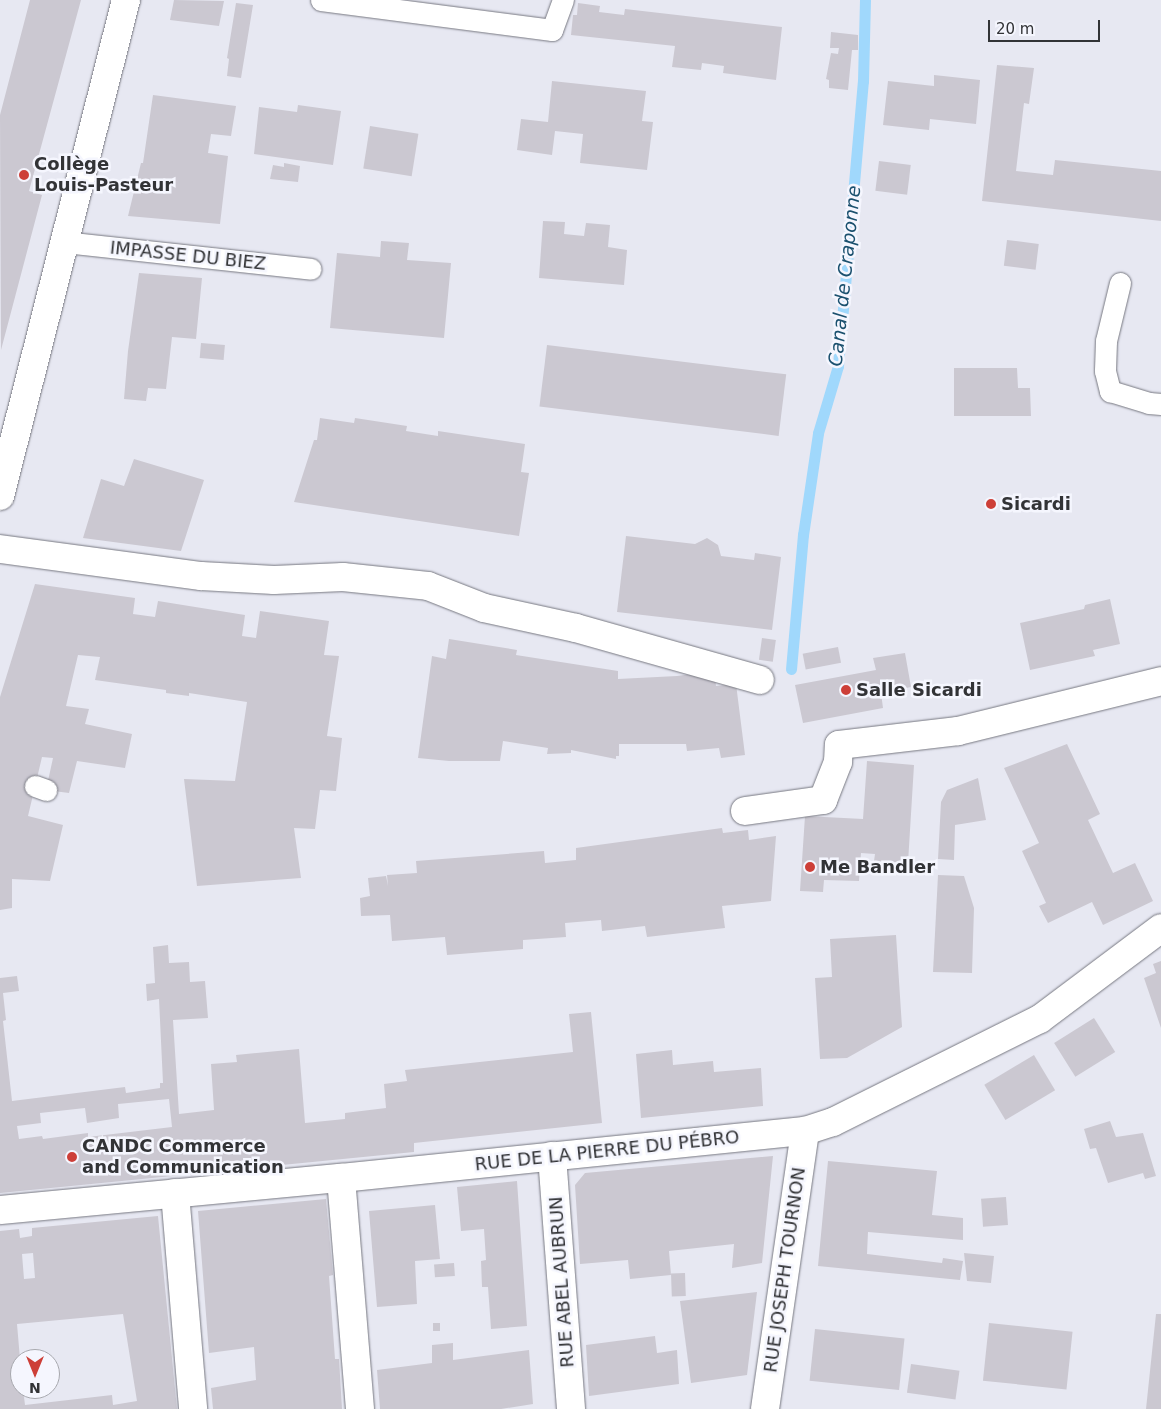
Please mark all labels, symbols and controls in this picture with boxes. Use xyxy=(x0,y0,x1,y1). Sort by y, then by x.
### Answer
scale bar xyxy=(991,10,1104,42)
text: 20 m xyxy=(996,20,1034,38)
place label: Collège Louis-Pasteur xyxy=(34,154,173,196)
marker: Collège Louis-Pasteur xyxy=(18,169,30,181)
water label: Canal de Craponne xyxy=(824,184,866,368)
street label: IMPASSE DU BIEZ xyxy=(109,237,267,275)
place label: Sicardi xyxy=(1001,493,1071,515)
marker: Sicardi xyxy=(985,498,997,510)
place label: Salle Sicardi xyxy=(856,679,982,701)
marker: Salle Sicardi xyxy=(840,684,852,696)
place label: Me Bandler xyxy=(820,856,935,878)
marker: Me Bandler xyxy=(804,861,816,873)
street label: RUE DE LA PIERRE DU PÉBRO xyxy=(474,1126,740,1176)
place label: CANDC Commerce and Communication xyxy=(82,1136,284,1178)
marker: CANDC Commerce and Communication xyxy=(66,1151,78,1163)
street label: RUE JOSEPH TOURNON xyxy=(760,1166,810,1374)
street label: RUE ABEL AUBRUN xyxy=(545,1196,579,1368)
north arrow xyxy=(10,1349,60,1399)
text: N xyxy=(29,1380,41,1396)

